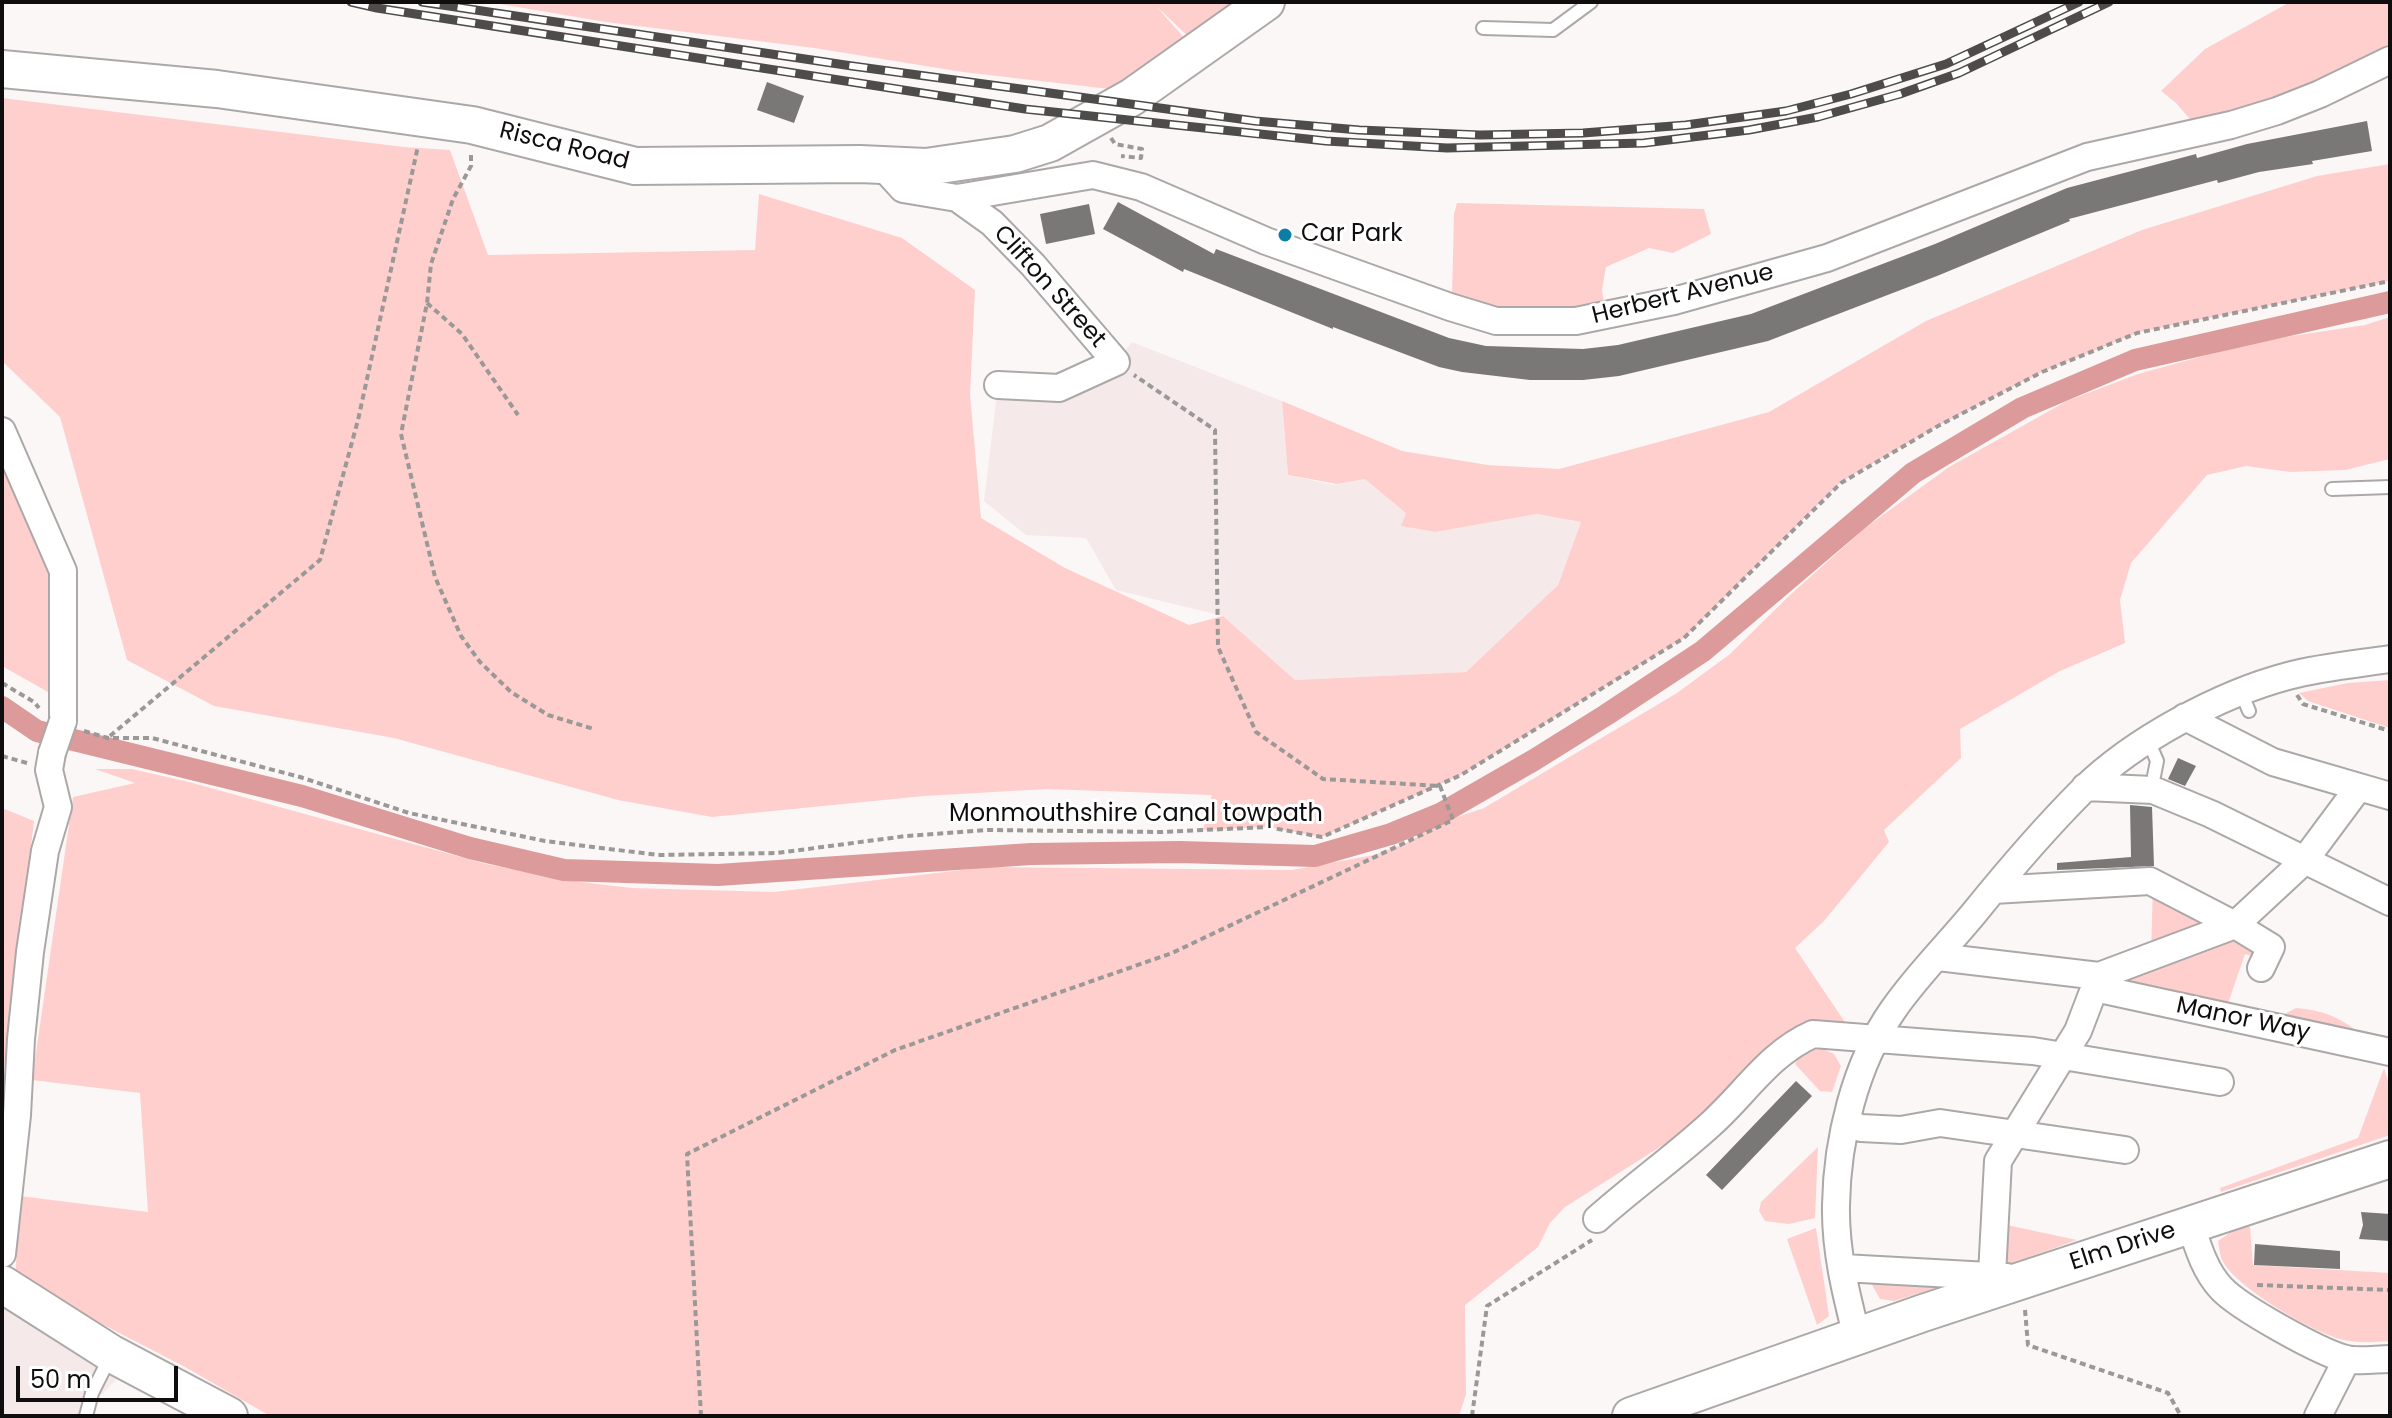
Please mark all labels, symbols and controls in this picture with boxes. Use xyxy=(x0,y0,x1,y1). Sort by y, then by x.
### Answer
street label: Risca Road xyxy=(496,117,632,177)
street label: Clifton Street xyxy=(987,220,1111,354)
place label: Car Park xyxy=(1301,221,1403,249)
marker: Car Park xyxy=(1276,226,1294,244)
street label: Herbert Avenue xyxy=(1589,259,1777,331)
street label: Monmouthshire Canal towpath xyxy=(949,801,1323,829)
street label: Manor Way xyxy=(2173,992,2313,1048)
street label: Elm Drive xyxy=(2066,1216,2180,1278)
scale bar xyxy=(20,1350,182,1400)
text: 50 m xyxy=(30,1363,91,1396)

